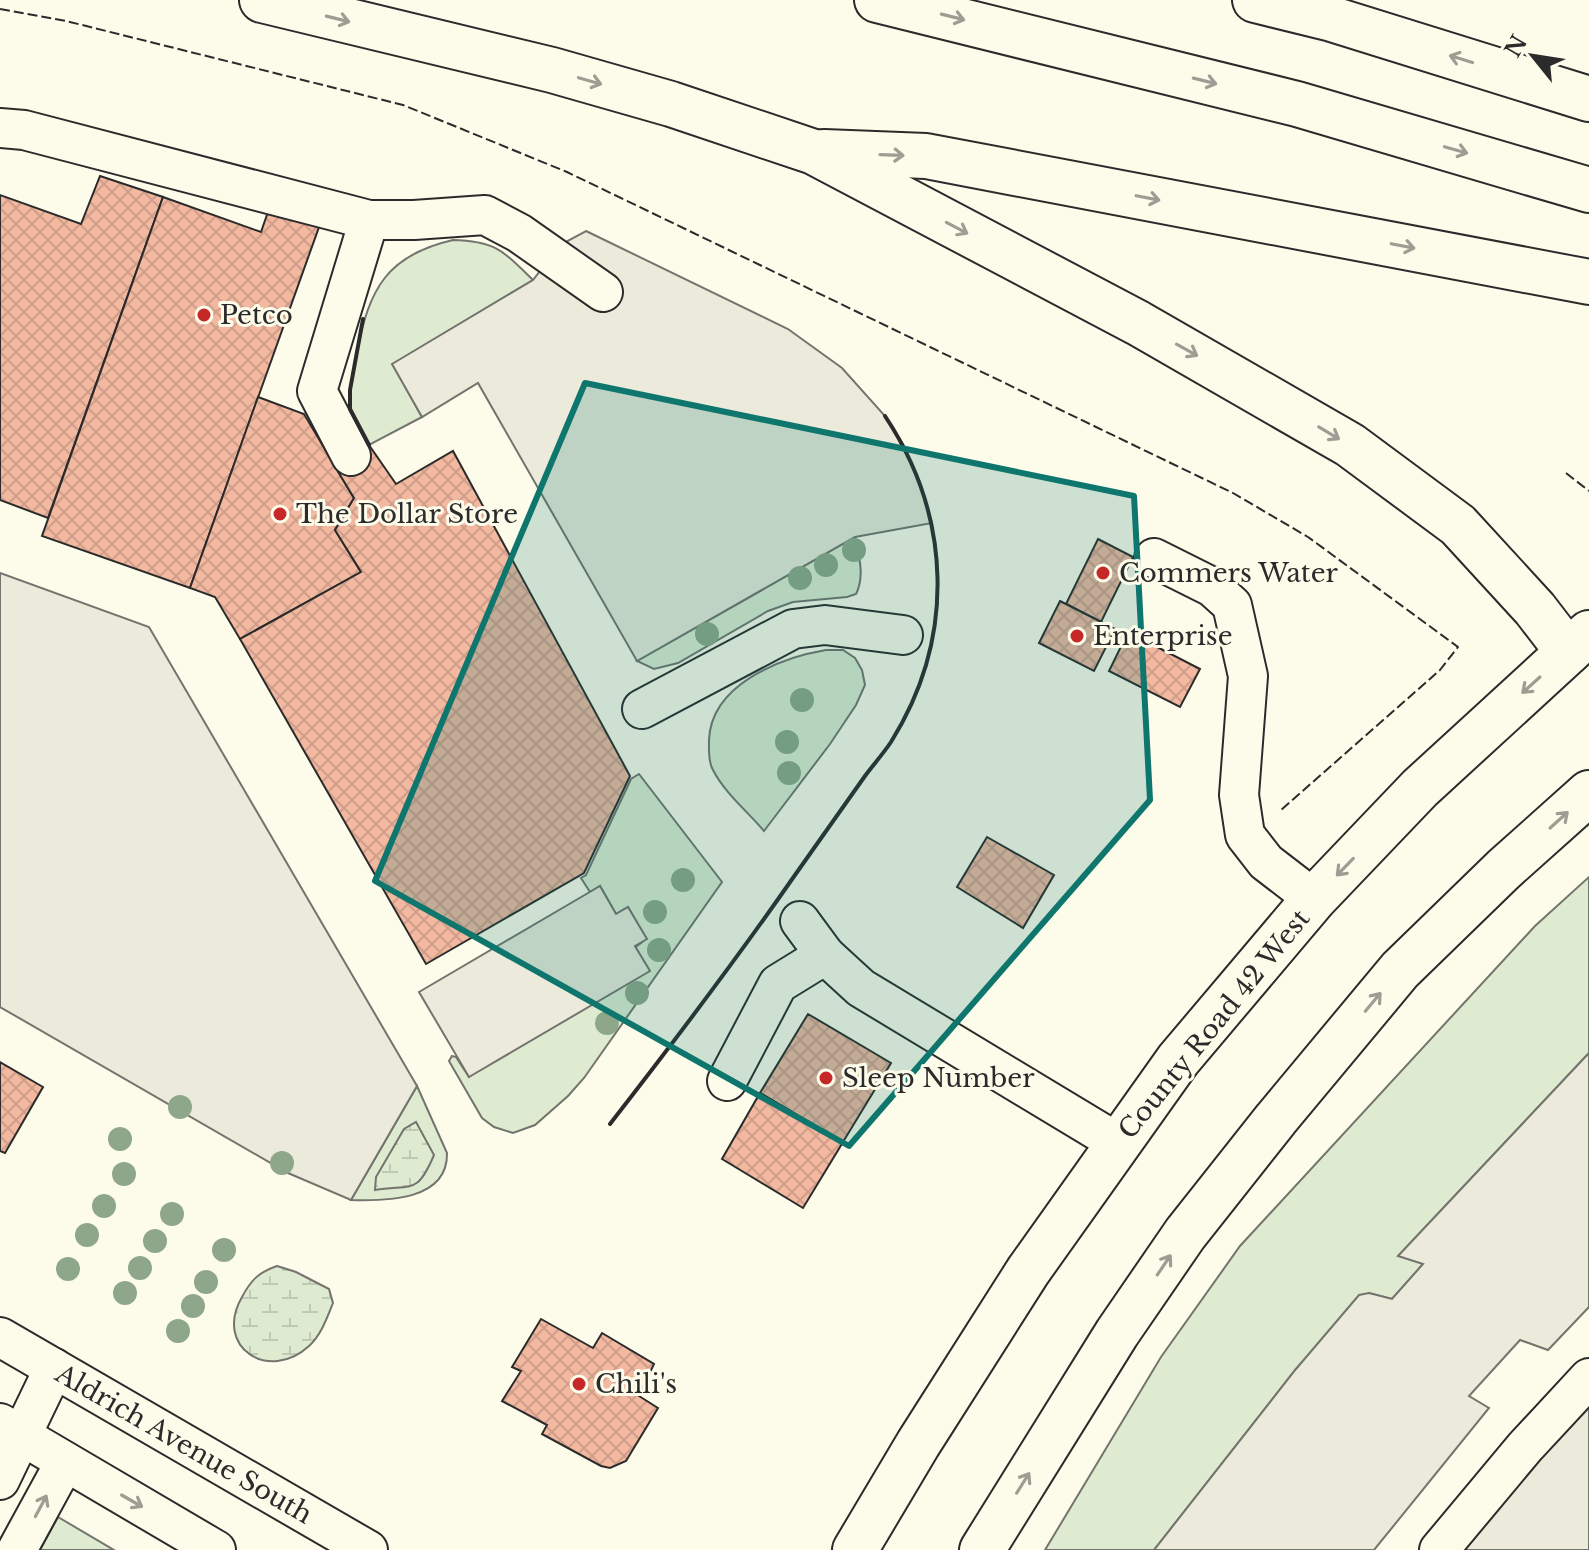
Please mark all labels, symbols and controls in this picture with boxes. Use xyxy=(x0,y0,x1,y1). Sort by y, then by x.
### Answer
one-way arrow xyxy=(940,11,965,26)
one-way arrow xyxy=(325,13,350,28)
north arrow xyxy=(1493,16,1573,96)
text: N xyxy=(1499,30,1533,62)
one-way arrow xyxy=(1449,51,1474,65)
one-way arrow xyxy=(577,74,603,89)
one-way arrow xyxy=(1192,74,1218,89)
one-way arrow xyxy=(1442,143,1468,158)
one-way arrow xyxy=(878,147,905,162)
one-way arrow xyxy=(1135,191,1160,206)
one-way arrow xyxy=(945,221,968,237)
one-way arrow xyxy=(1390,240,1416,255)
place label: Petco xyxy=(220,299,293,331)
marker: Petco xyxy=(195,306,213,324)
one-way arrow xyxy=(1174,343,1198,358)
one-way arrow xyxy=(1317,425,1340,441)
place label: The Dollar Store xyxy=(296,498,518,530)
marker: The Dollar Store xyxy=(271,505,289,523)
place label: Commers Water xyxy=(1119,557,1339,589)
marker: Commers Water xyxy=(1094,564,1112,582)
place label: Enterprise xyxy=(1093,620,1233,652)
marker: Enterprise xyxy=(1068,627,1086,645)
one-way arrow xyxy=(1521,676,1541,694)
one-way arrow xyxy=(1548,811,1568,829)
one-way arrow xyxy=(1335,857,1354,877)
street label: County Road 42 West xyxy=(1112,903,1316,1145)
one-way arrow xyxy=(1364,992,1382,1012)
place label: Sleep Number xyxy=(842,1062,1035,1094)
marker: Sleep Number xyxy=(817,1069,835,1087)
one-way arrow xyxy=(1156,1255,1172,1277)
street label: Aldrich Avenue South xyxy=(49,1357,318,1531)
place label: Chili's xyxy=(595,1368,677,1400)
marker: Chili's xyxy=(570,1375,588,1393)
one-way arrow xyxy=(1014,1473,1031,1495)
one-way arrow xyxy=(120,1493,143,1509)
one-way arrow xyxy=(34,1495,49,1519)

